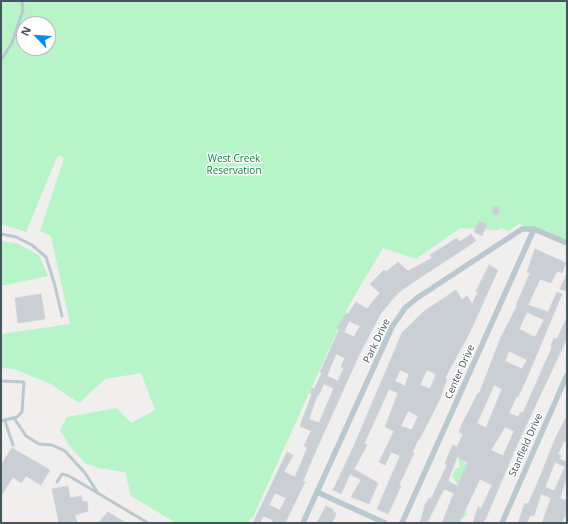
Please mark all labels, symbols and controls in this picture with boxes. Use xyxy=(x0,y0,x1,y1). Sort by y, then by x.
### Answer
north arrow xyxy=(16,16,56,56)
text: N xyxy=(17,24,34,38)
park label: West Creek Reservation xyxy=(206,153,262,176)
street label: Park Drive xyxy=(361,317,393,365)
street label: Center Drive xyxy=(443,343,477,401)
street label: Stanfield Drive xyxy=(507,412,545,478)

